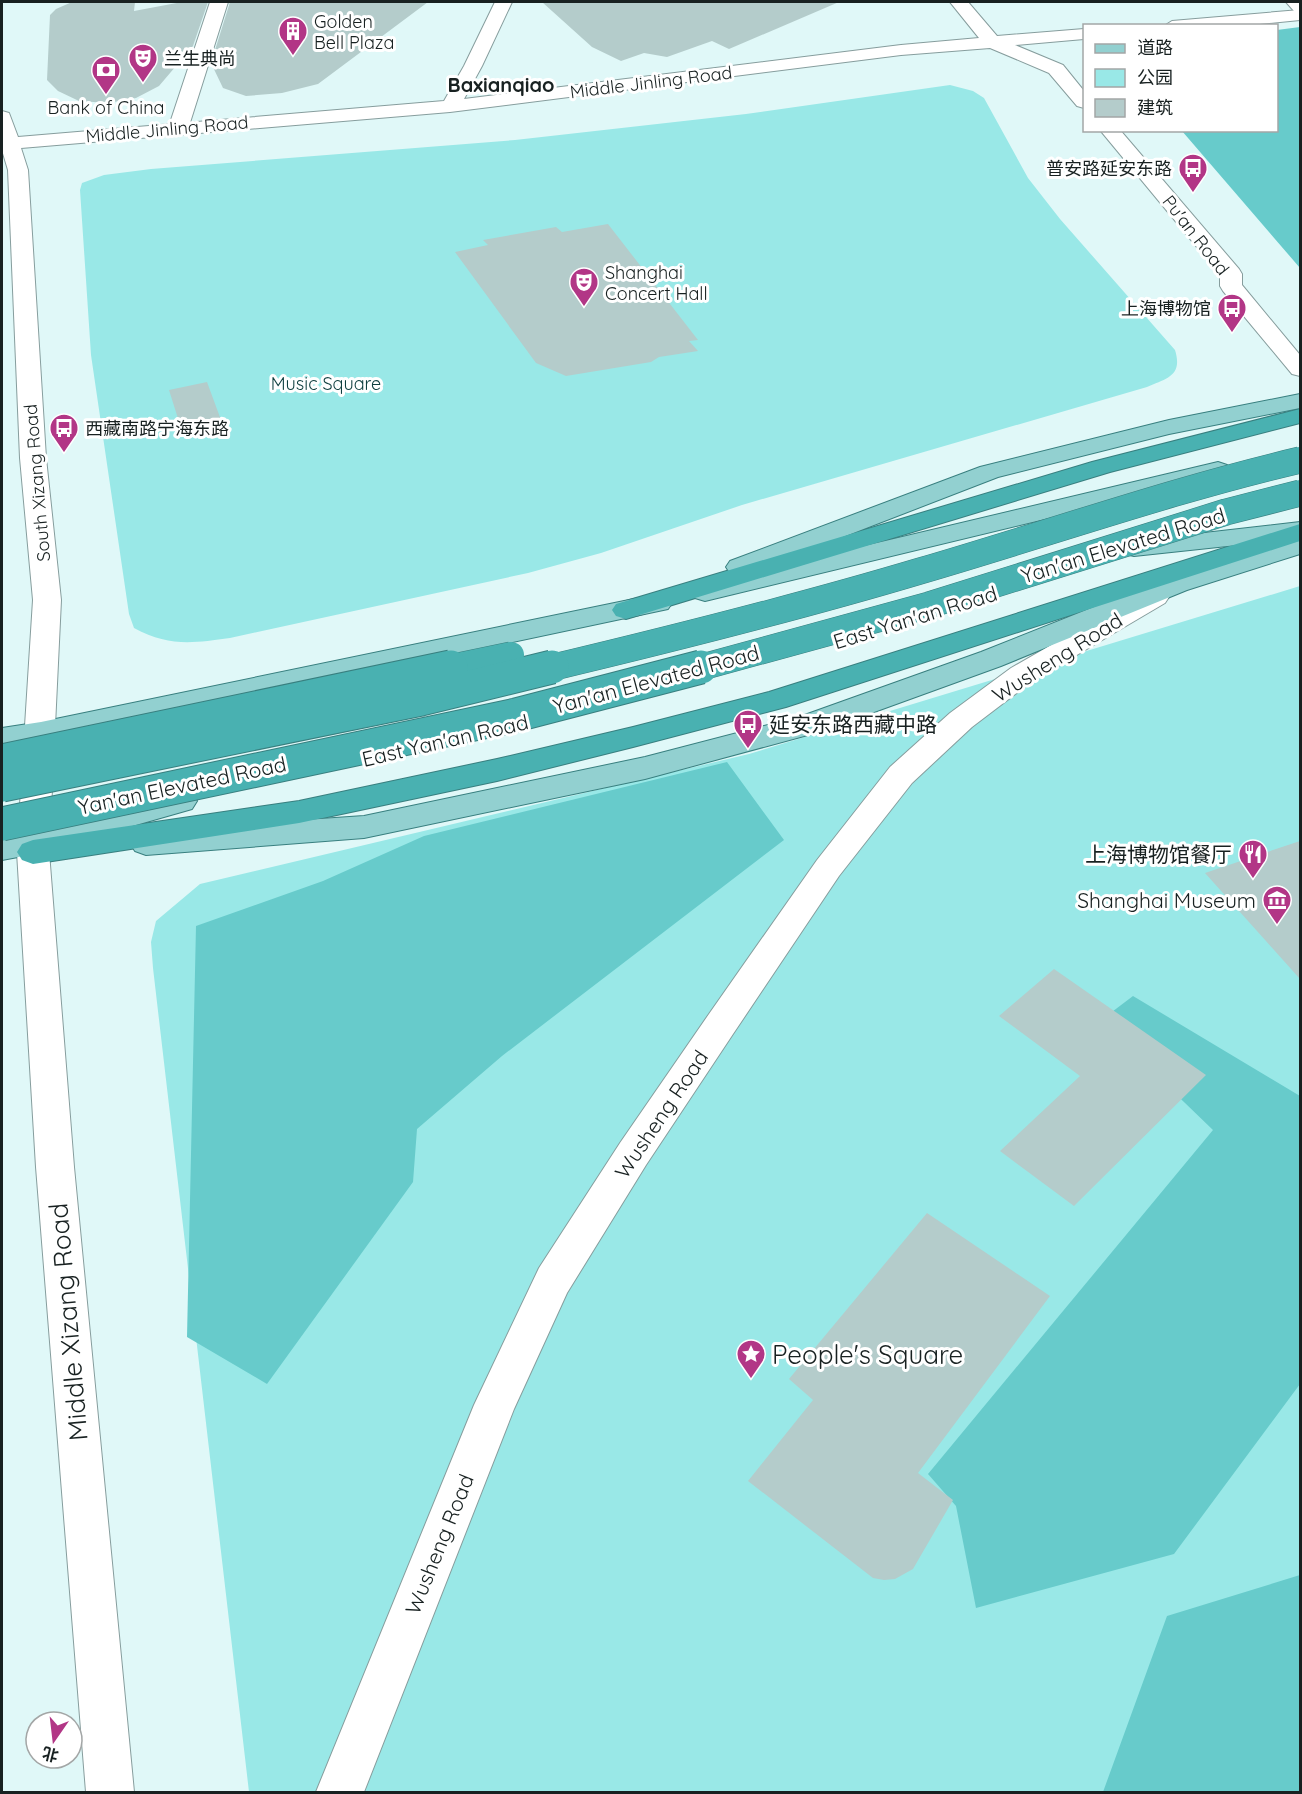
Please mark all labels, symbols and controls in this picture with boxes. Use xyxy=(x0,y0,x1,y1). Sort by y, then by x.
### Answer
place label: Golden Bell Plaza xyxy=(314,10,394,54)
building icon: Golden Bell Plaza xyxy=(277,15,309,57)
legend xyxy=(1083,24,1278,132)
text: 道路 xyxy=(1137,36,1173,59)
theatre icon: 兰生典尚 xyxy=(127,42,159,84)
place label: 兰生典尚 xyxy=(164,47,236,70)
bank icon: Bank of China xyxy=(90,54,122,96)
street label: Middle Jinling Road xyxy=(569,61,733,103)
text: 公园 xyxy=(1137,66,1173,89)
district label: Baxianqiao xyxy=(448,72,554,97)
place label: Bank of China xyxy=(48,96,164,119)
text: 建筑 xyxy=(1137,96,1173,119)
street label: Middle Jinling Road xyxy=(85,110,249,148)
bus stop icon: 普安路延安东路 xyxy=(1177,152,1209,194)
place label: 普安路延安东路 xyxy=(1046,157,1172,180)
street label: Pu'an Road xyxy=(1158,190,1234,280)
place label: Shanghai Concert Hall xyxy=(605,261,708,305)
theatre icon: Shanghai Concert Hall xyxy=(568,266,600,308)
bus stop icon: 上海博物馆 xyxy=(1216,292,1248,334)
place label: 上海博物馆 xyxy=(1121,297,1211,320)
park label: Music Square xyxy=(271,372,381,395)
street label: South Xizang Road xyxy=(19,403,55,563)
bus stop icon: 西藏南路宁海东路 xyxy=(48,412,80,454)
place label: 西藏南路宁海东路 xyxy=(85,417,229,440)
street label: Yan'an Elevated Road xyxy=(1018,502,1228,588)
street label: East Yan'an Road xyxy=(830,580,1000,654)
street label: Wusheng Road xyxy=(987,607,1127,707)
street label: Yan'an Elevated Road xyxy=(550,639,762,719)
street label: East Yan'an Road xyxy=(359,708,531,772)
bus stop icon: 延安东路西藏中路 xyxy=(732,708,764,750)
place label: 延安东路西藏中路 xyxy=(769,711,937,737)
street label: Yan'an Elevated Road xyxy=(76,750,288,820)
restaurant icon: 上海博物馆餐厅 xyxy=(1237,838,1269,880)
place label: 上海博物馆餐厅 xyxy=(1085,841,1232,867)
museum icon: Shanghai Museum xyxy=(1261,884,1293,926)
place label: Shanghai Museum xyxy=(1077,887,1256,913)
street label: Wusheng Road xyxy=(609,1045,713,1183)
street label: Middle Xizang Road xyxy=(41,1202,95,1442)
place icon: People's Square xyxy=(735,1338,767,1380)
place label: People's Square xyxy=(772,1338,963,1371)
street label: Wusheng Road xyxy=(399,1470,479,1618)
north arrow xyxy=(24,1710,84,1770)
text: 北 xyxy=(40,1743,61,1766)

